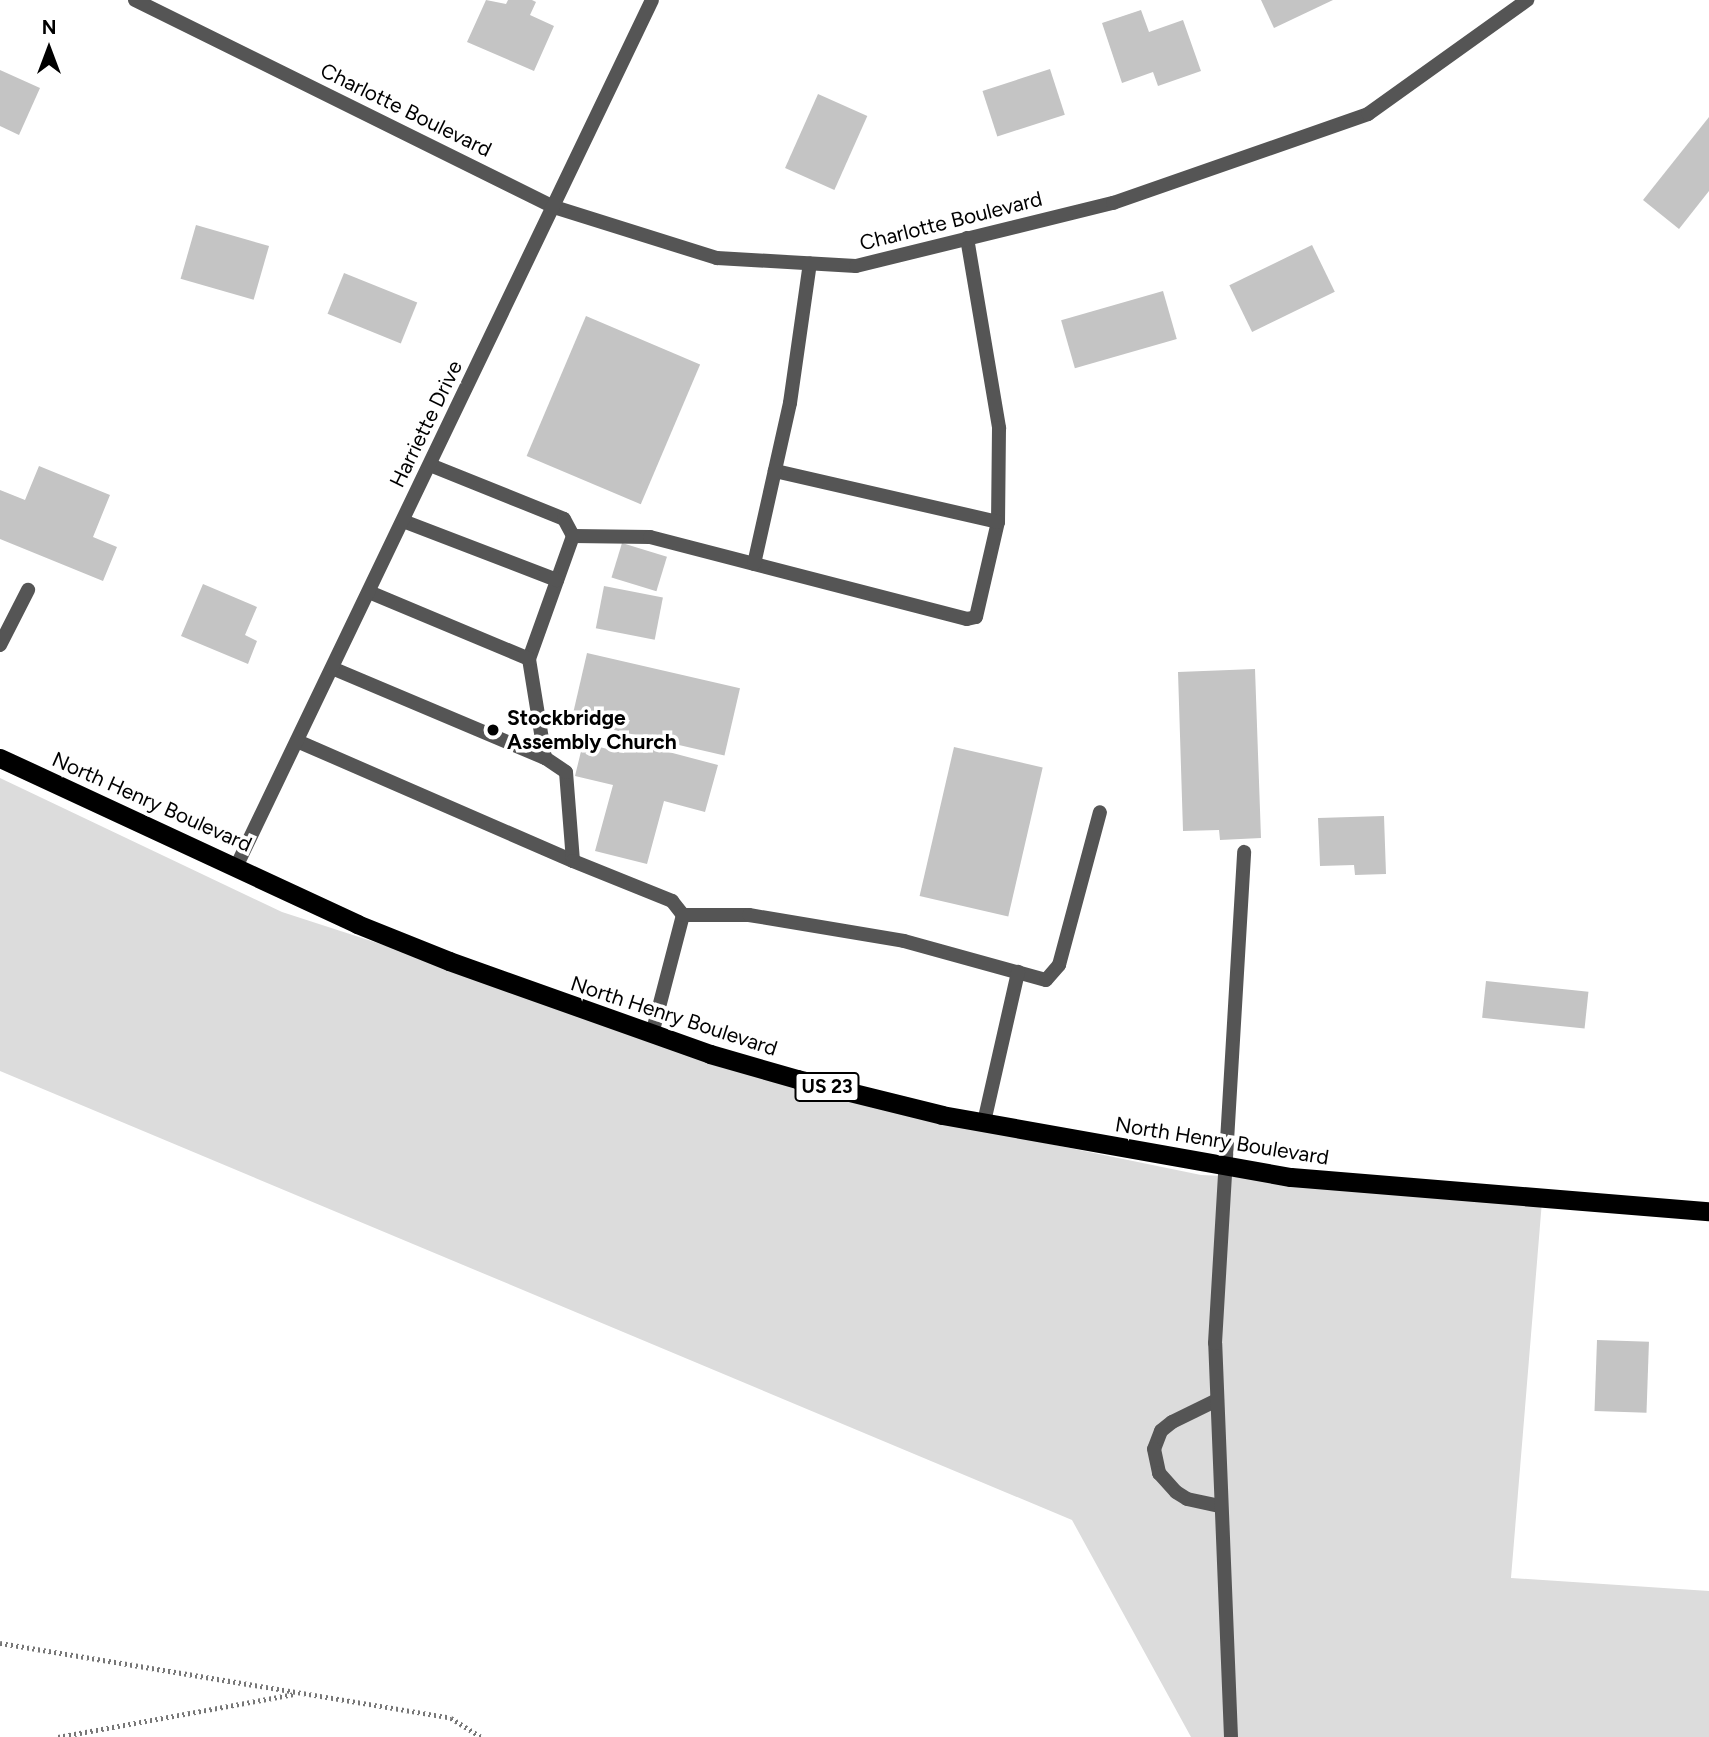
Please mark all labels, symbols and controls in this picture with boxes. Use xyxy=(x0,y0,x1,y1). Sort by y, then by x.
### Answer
north arrow xyxy=(14,14,84,84)
text: N xyxy=(42,16,56,39)
street label: Charlotte Boulevard xyxy=(316,58,496,162)
street label: Charlotte Boulevard xyxy=(857,186,1045,256)
street label: Harriette Drive xyxy=(384,356,468,492)
place label: Stockbridge Assembly Church xyxy=(507,705,677,755)
marker: Stockbridge Assembly Church xyxy=(485,722,501,738)
street label: North Henry Boulevard xyxy=(48,747,256,857)
street label: North Henry Boulevard xyxy=(567,971,781,1061)
road number: US 23 xyxy=(794,1072,860,1102)
street label: North Henry Boulevard xyxy=(1113,1112,1331,1170)

